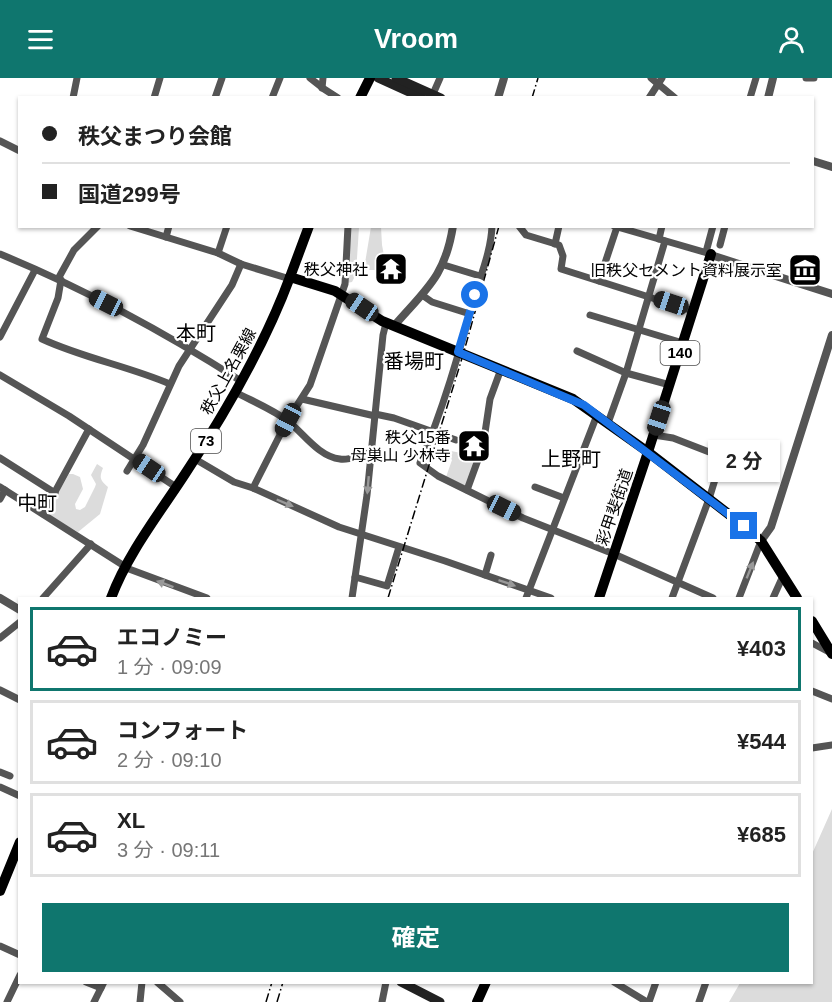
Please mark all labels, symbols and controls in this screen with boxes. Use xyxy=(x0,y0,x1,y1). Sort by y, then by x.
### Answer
icon: menu xyxy=(24,23,57,56)
icon: person xyxy=(775,23,808,56)
text: Vroom xyxy=(374,24,458,54)
text: 秩父まつり会館 xyxy=(78,124,232,149)
text: 国道299号 xyxy=(78,182,181,207)
temple icon: 秩父神社 xyxy=(373,251,409,287)
museum icon: 旧秩父セメント資料展示室 xyxy=(787,252,823,288)
place label: 秩父神社 xyxy=(304,261,368,278)
place label: 旧秩父セメント資料展示室 xyxy=(590,262,782,279)
route start xyxy=(461,281,488,308)
car xyxy=(86,287,126,319)
car xyxy=(342,289,382,325)
car xyxy=(651,289,691,317)
district label: 本町 xyxy=(176,322,216,344)
street label: 秩父上名栗線 xyxy=(198,325,259,417)
road number: 140 xyxy=(660,341,700,365)
district label: 番場町 xyxy=(384,350,444,372)
car xyxy=(645,398,673,438)
car xyxy=(272,400,304,440)
temple icon: 秩父15番 母巣山 少林寺 xyxy=(456,428,492,464)
road number: 73 xyxy=(191,429,221,453)
place label: 秩父15番 母巣山 少林寺 xyxy=(351,429,451,464)
callout: 2 分 xyxy=(708,439,780,481)
district label: 上野町 xyxy=(541,448,601,470)
car xyxy=(129,450,169,486)
text: 2 分 xyxy=(726,450,762,472)
street label: 彩甲斐街道 xyxy=(593,467,636,548)
one-way arrow xyxy=(363,476,373,495)
district label: 中町 xyxy=(17,492,57,514)
car xyxy=(484,492,524,524)
one-way arrow xyxy=(276,498,294,508)
route end xyxy=(730,512,757,539)
one-way arrow xyxy=(746,561,755,579)
one-way arrow xyxy=(156,579,174,588)
one-way arrow xyxy=(498,579,516,589)
icon: car xyxy=(45,622,99,676)
text: エコノミー xyxy=(117,625,227,650)
text: ¥403 xyxy=(737,636,786,661)
text: 1 分 · 09:09 xyxy=(117,656,222,678)
icon: car xyxy=(45,715,99,769)
text: コンフォート xyxy=(117,718,248,743)
text: ¥544 xyxy=(737,729,786,754)
text: 2 分 · 09:10 xyxy=(117,749,222,771)
icon: car xyxy=(45,808,99,862)
text: XL xyxy=(117,808,145,833)
text: ¥685 xyxy=(737,822,786,847)
text: 3 分 · 09:11 xyxy=(117,839,220,861)
button: 確定 xyxy=(42,903,789,972)

